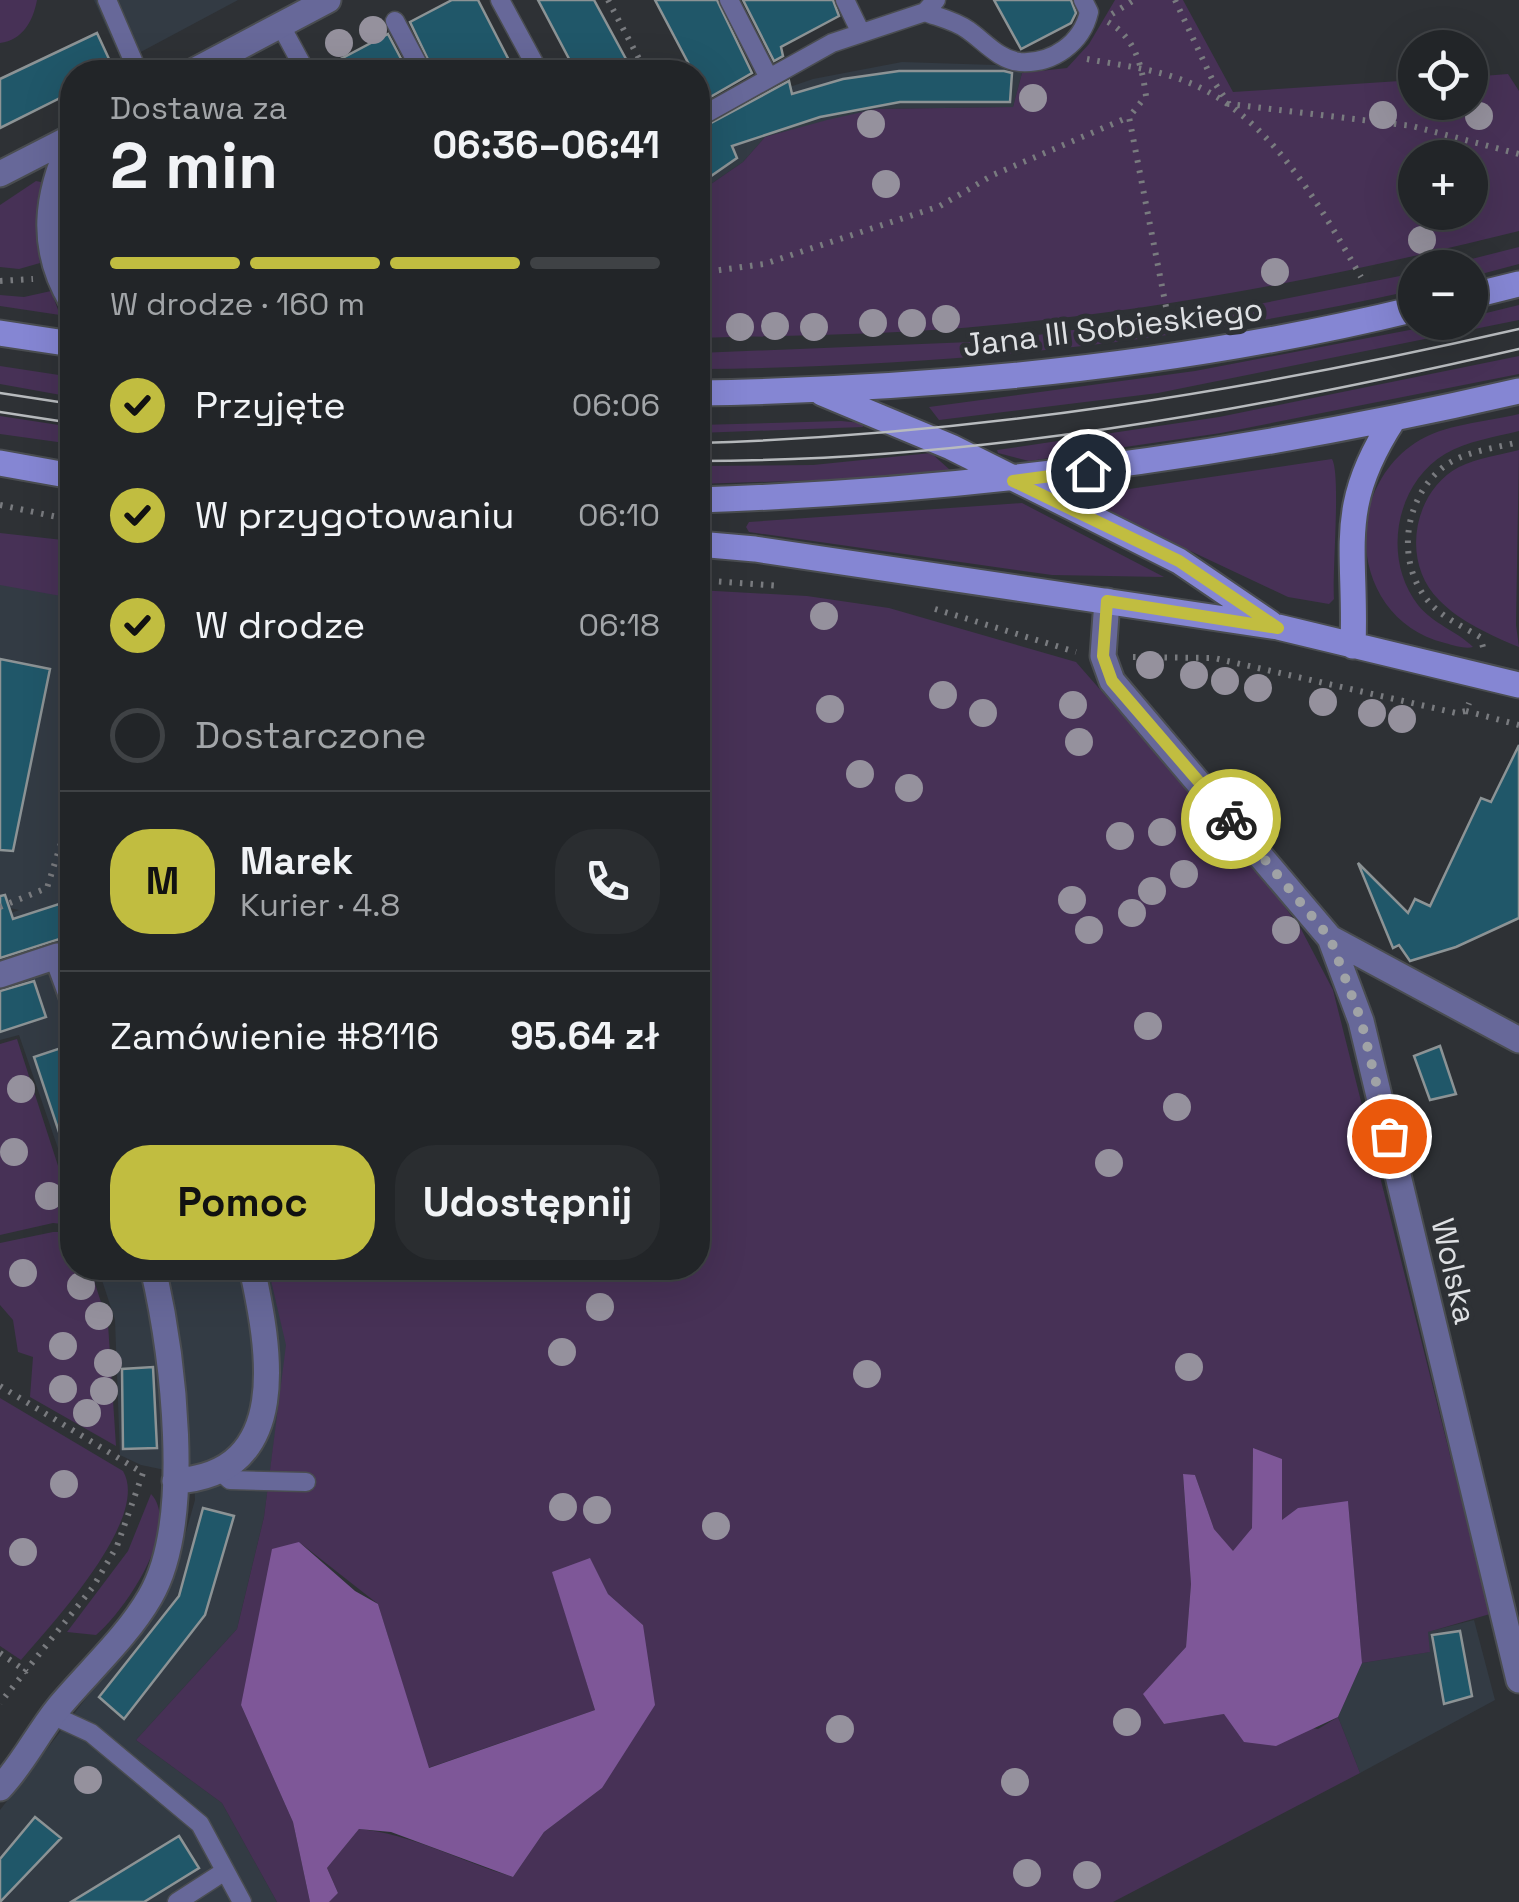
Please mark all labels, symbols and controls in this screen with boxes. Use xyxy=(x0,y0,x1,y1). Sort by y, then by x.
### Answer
map controls xyxy=(1398,30,1488,340)
button: locate xyxy=(1398,30,1488,120)
text: Dostawa za xyxy=(110,88,287,128)
text: 06:36–06:41 xyxy=(432,121,660,169)
text: 2 min xyxy=(110,124,278,207)
button: + xyxy=(1398,140,1488,230)
button: − xyxy=(1398,250,1488,340)
text: W drodze · 160 m xyxy=(110,284,365,324)
street label: Jana III Sobieskiego xyxy=(960,289,1266,365)
icon: check xyxy=(110,378,165,433)
text: Przyjęte xyxy=(195,381,346,429)
text: 06:06 xyxy=(572,385,660,425)
pin xyxy=(1046,429,1131,514)
icon: home xyxy=(1061,444,1116,499)
icon: check xyxy=(110,488,165,543)
text: W przygotowaniu xyxy=(195,491,514,539)
text: 06:10 xyxy=(578,495,660,535)
icon: check xyxy=(110,598,165,653)
text: W drodze xyxy=(195,601,365,649)
text: 06:18 xyxy=(578,605,660,645)
text: Dostarczone xyxy=(195,711,427,759)
courier xyxy=(1181,769,1281,869)
icon: bike xyxy=(1204,792,1259,847)
button: phone xyxy=(555,829,660,934)
text: Marek xyxy=(240,837,353,885)
text: M xyxy=(146,857,179,905)
text: Kurier · 4.8 xyxy=(240,885,400,925)
text: Zamówienie #8116 xyxy=(110,1012,439,1060)
text: 95.64 zł xyxy=(510,1012,660,1060)
pin xyxy=(1347,1094,1432,1179)
icon: bag xyxy=(1362,1109,1417,1164)
button: Pomoc xyxy=(110,1145,375,1260)
button: Udostępnij xyxy=(395,1145,660,1260)
street label: Wolska xyxy=(1422,1214,1486,1328)

